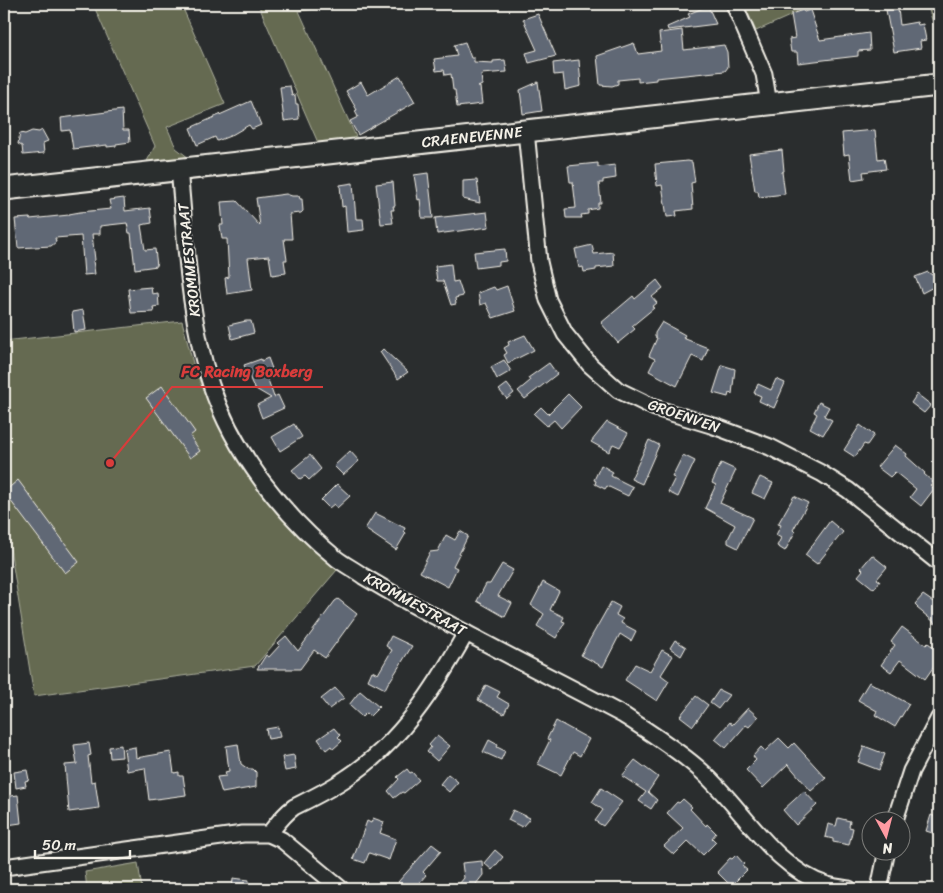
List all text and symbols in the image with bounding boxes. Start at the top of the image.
street label: CRAENEVENNE [420,119,525,155]
street label: KROMMESTRAAT [170,201,208,318]
callout: FC Racing Boxberg [172,356,323,387]
text: FC Racing Boxberg [180,357,314,386]
street label: GROENVEN [644,392,724,441]
street label: KROMMESTRAAT [359,565,472,644]
north arrow [860,810,910,860]
scale bar [35,828,130,860]
text: 50 m [42,832,77,858]
text: N [881,835,895,861]

